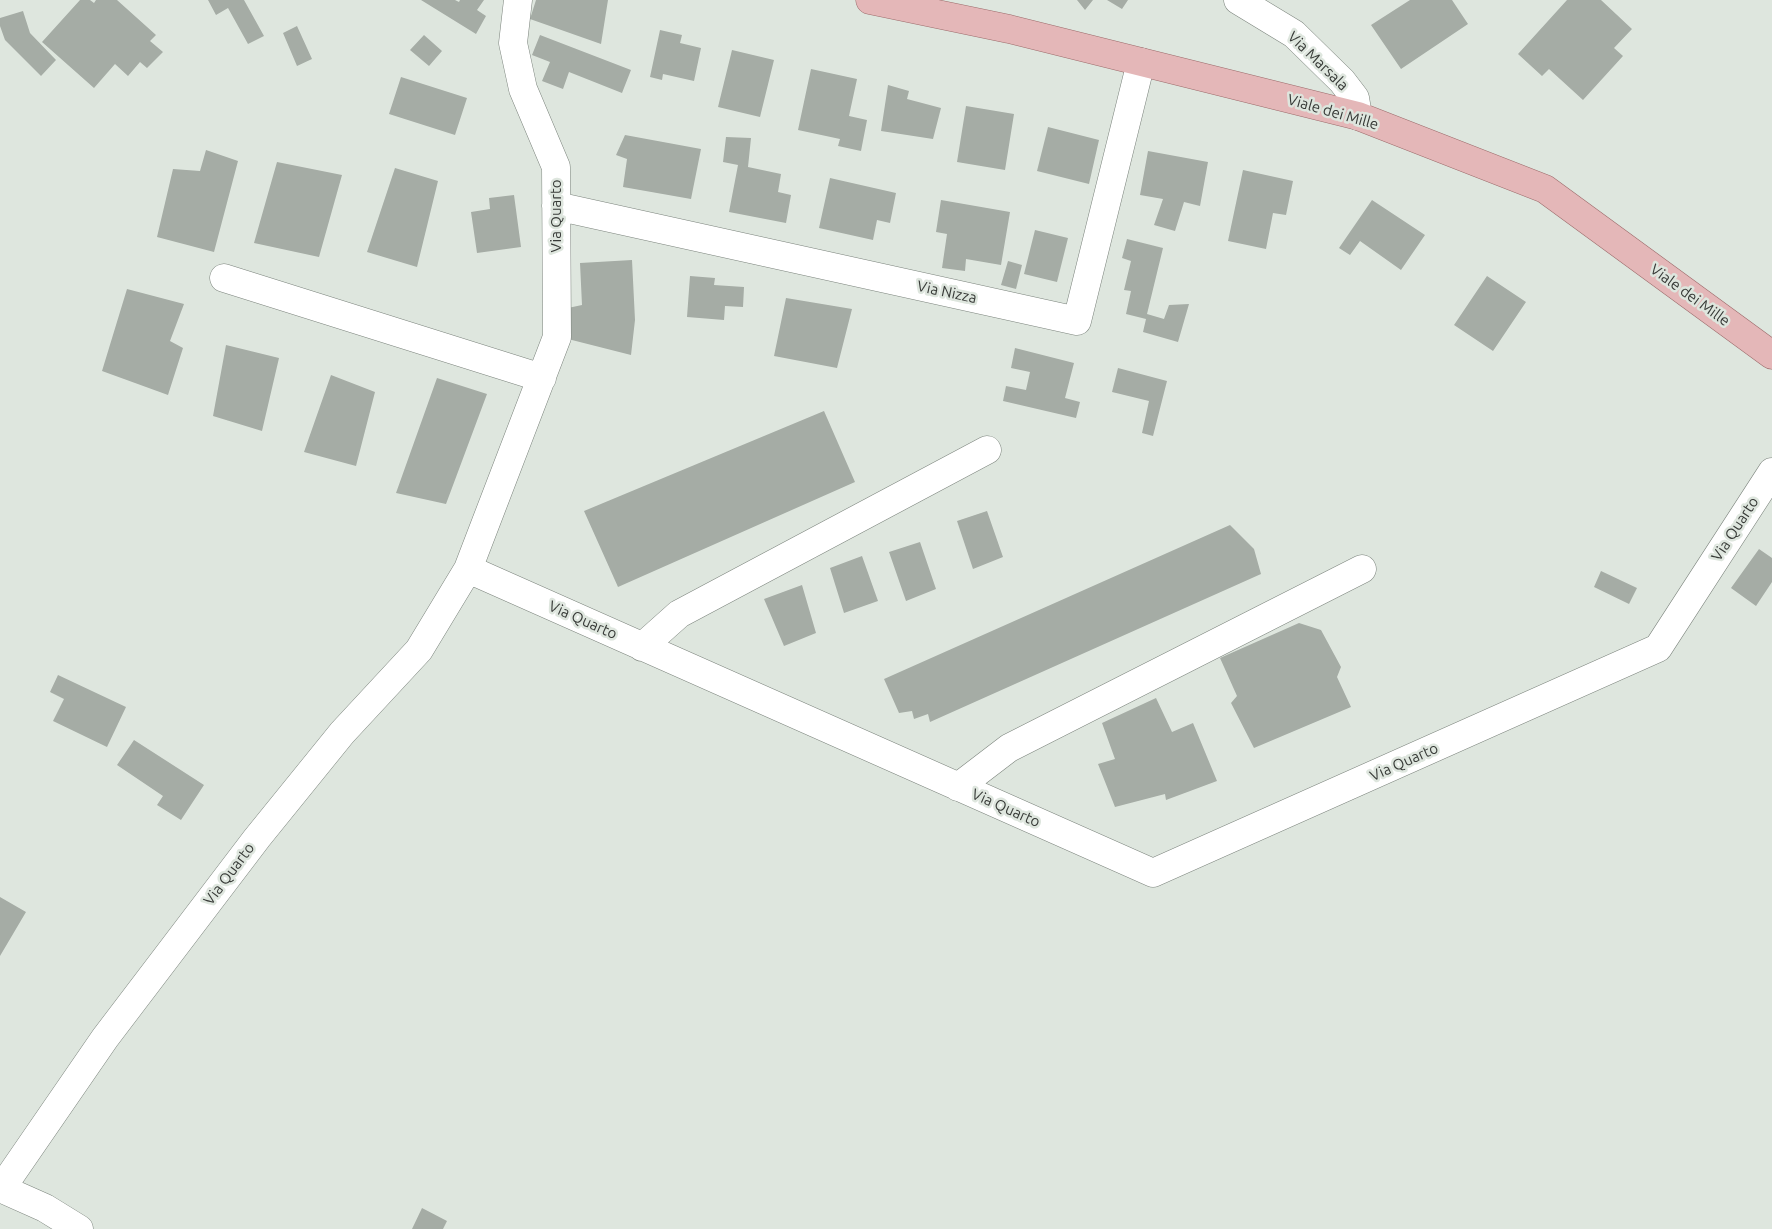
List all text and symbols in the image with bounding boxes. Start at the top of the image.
street label: Via Marsala [1284,28,1352,94]
street label: Viale dei Mille [1285,90,1381,134]
street label: Via Quarto [547,179,565,253]
street label: Viale dei Mille [1647,260,1733,330]
street label: Via Nizza [915,277,979,307]
street label: Via Quarto [1708,493,1762,565]
street label: Via Quarto [546,597,620,643]
street label: Via Quarto [1367,739,1441,785]
street label: Via Quarto [969,785,1043,831]
street label: Via Quarto [200,839,258,909]

